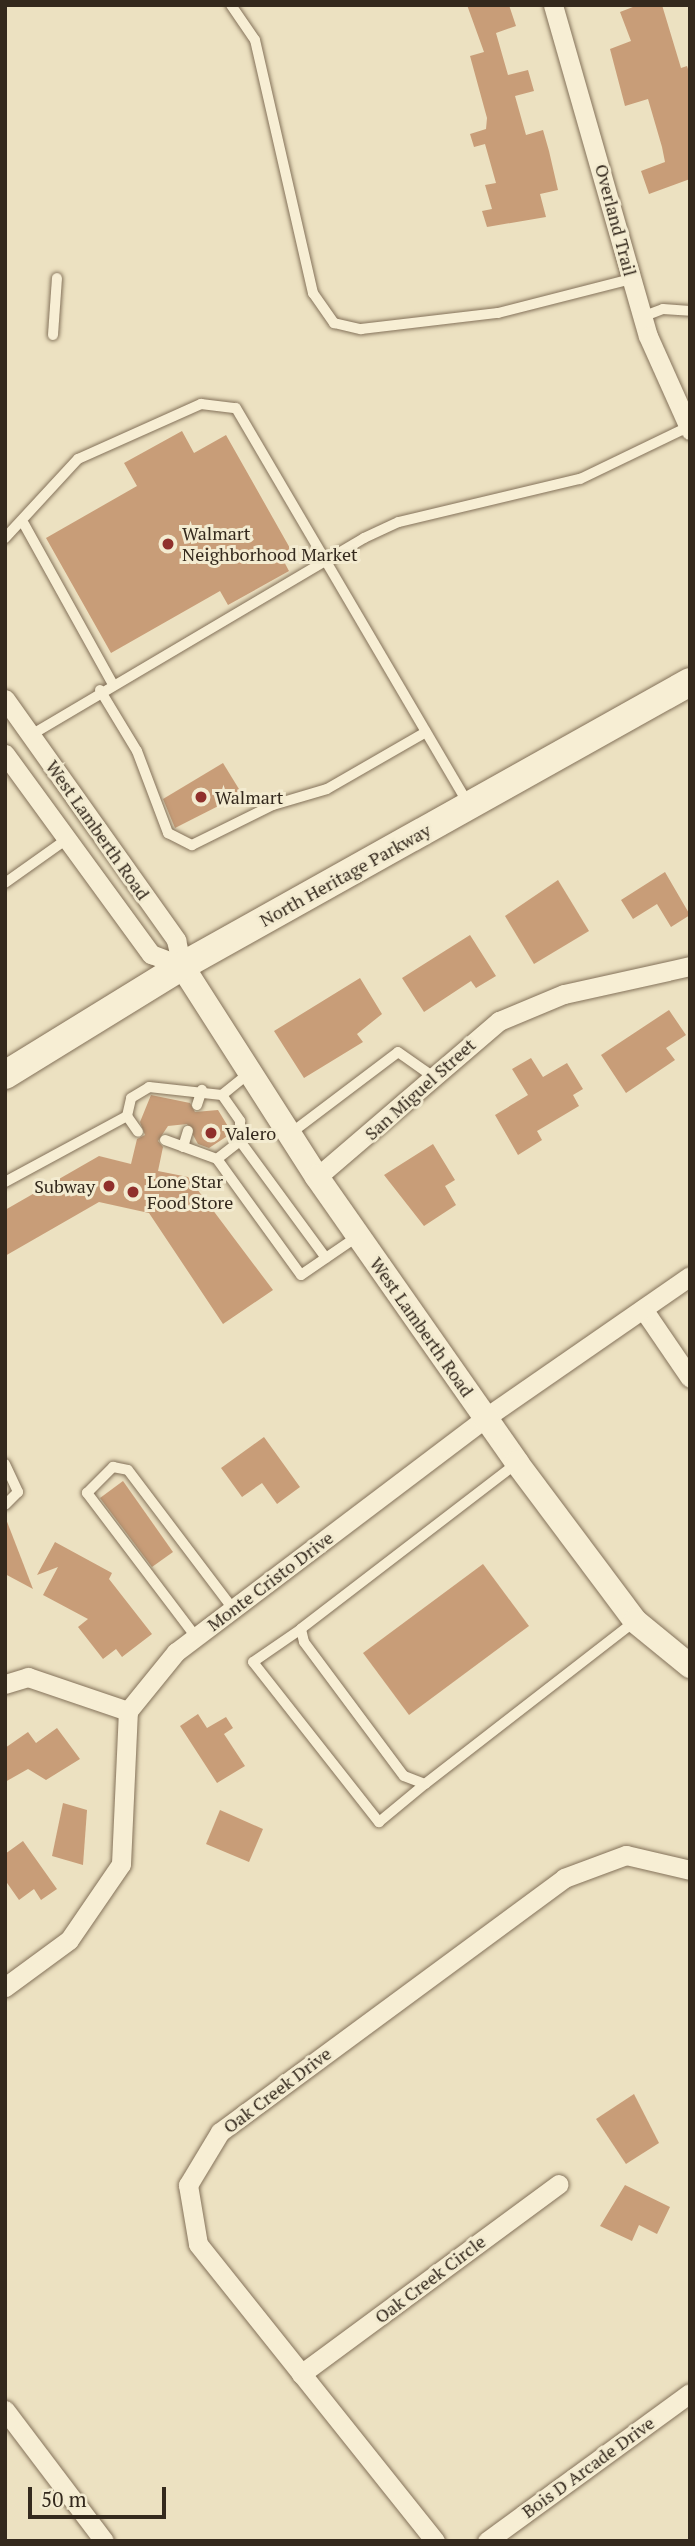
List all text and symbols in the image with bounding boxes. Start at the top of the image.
street label: Overland Trail [591,162,641,278]
place label: Walmart Neighborhood Market [182,523,358,566]
marker: Walmart Neighborhood Market [160,536,176,552]
street label: West Lamberth Road [42,756,154,904]
place label: Walmart [215,786,283,808]
marker: Walmart [193,789,209,805]
street label: North Heritage Parkway [256,819,434,931]
street label: San Miguel Street [360,1034,480,1144]
place label: Valero [225,1122,276,1144]
marker: Valero [203,1125,219,1141]
place label: Lone Star Food Store [147,1171,233,1214]
place label: Subway [34,1175,95,1197]
marker: Subway [101,1178,117,1194]
marker: Lone Star Food Store [125,1184,141,1200]
street label: West Lamberth Road [366,1253,478,1401]
street label: Monte Cristo Drive [203,1527,337,1635]
street label: Oak Creek Drive [219,2042,335,2138]
street label: Oak Creek Circle [370,2230,490,2328]
street label: Bois D Arcade Drive [517,2412,659,2522]
scale bar [32,2472,170,2516]
text: 50 m [41,2485,87,2513]

